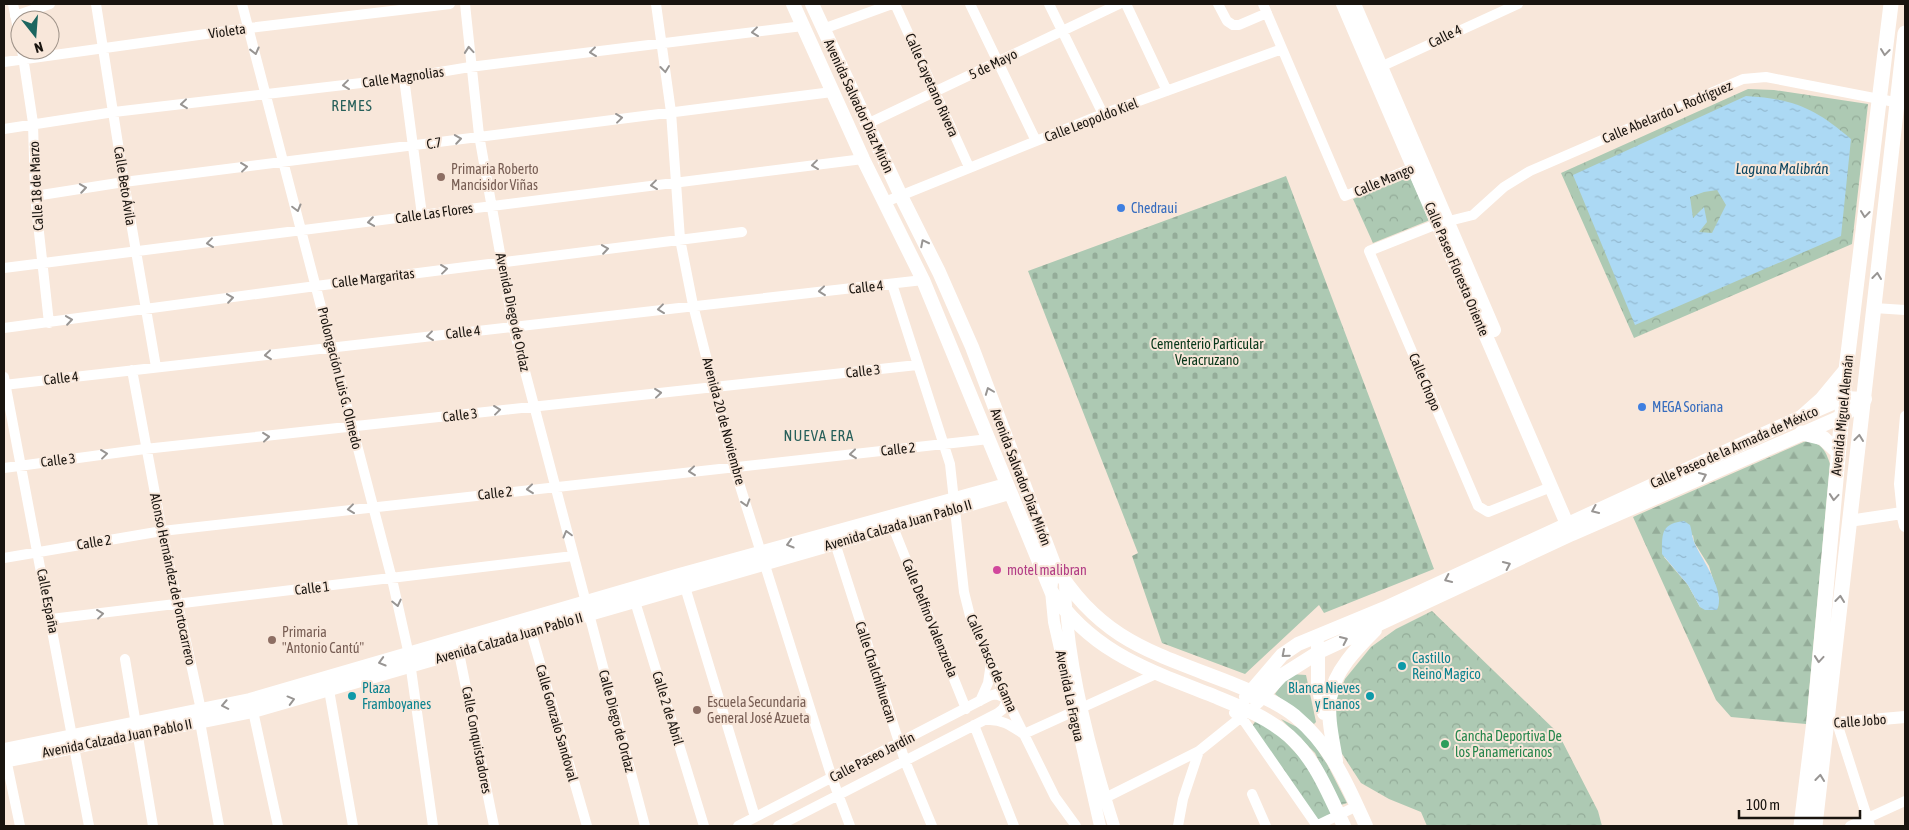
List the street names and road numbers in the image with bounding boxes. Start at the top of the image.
street label: Violeta [207,20,247,42]
street label: Calle 4 [1426,21,1465,51]
street label: Calle Cayetano Rivera [902,31,962,139]
street label: Avenida Salvador Díaz Mirón [821,36,897,176]
street label: 5 de Mayo [966,46,1020,82]
street label: Calle Magnolias [361,63,445,91]
street label: Calle Abelardo L. Rodríguez [1600,77,1734,147]
street label: Calle Leopoldo Kiel [1042,95,1140,145]
street label: C.7 [425,134,443,152]
street label: Calle 18 de Marzo [26,141,46,231]
street label: Calle Beto Ávila [111,145,139,227]
street label: Calle Mango [1352,160,1416,200]
street label: Calle Las Flores [394,200,474,226]
street label: Calle Paseo Floresta Oriente [1422,200,1492,338]
street label: Avenida Diego de Ordaz [493,251,533,373]
street label: Calle Margaritas [331,265,415,291]
street label: Calle 4 [848,277,885,297]
street label: Prolongación Luis G. Olmedo [315,305,365,451]
street label: Calle 4 [445,322,482,342]
street label: Calle Chopo [1406,351,1444,413]
street label: Avenida Miguel Alemán [1828,354,1856,476]
street label: Avenida 20 de Noviembre [699,356,749,486]
street label: Calle 3 [845,361,881,381]
street label: Calle 4 [43,368,80,388]
street label: Calle Paseo de la Armada de México [1648,403,1820,491]
street label: Calle 3 [442,405,478,425]
street label: Avenida Salvador Díaz Mirón [987,406,1055,548]
street label: Calle 2 [880,439,916,459]
street label: Calle 3 [40,450,76,470]
street label: Calle 2 [477,483,513,503]
street label: Alonso Hernández de Portocarrero [147,491,199,667]
street label: Avenida Calzada Juan Pablo II [823,496,973,554]
street label: Calle 2 [75,531,113,553]
street label: Calle Delfino Valenzuela [899,556,961,680]
street label: Calle España [34,567,62,635]
street label: Calle 1 [294,578,330,598]
street label: Avenida Calzada Juan Pablo II [434,609,584,667]
street label: Calle Vasco de Gama [963,612,1021,714]
street label: Calle Chalchihuecan [852,620,900,724]
street label: Avenida La Fragua [1053,649,1087,743]
street label: Calle Gonzalo Sandoval [533,663,581,784]
street label: Calle Diego de Ordaz [596,668,638,774]
street label: Calle 2 de Abril [649,669,687,747]
street label: Calle Conquistadores [459,685,495,795]
street label: Calle Jobo [1833,711,1887,731]
street label: Avenida Calzada Juan Pablo II [41,716,193,760]
street label: Calle Paseo Jardín [827,729,917,785]

